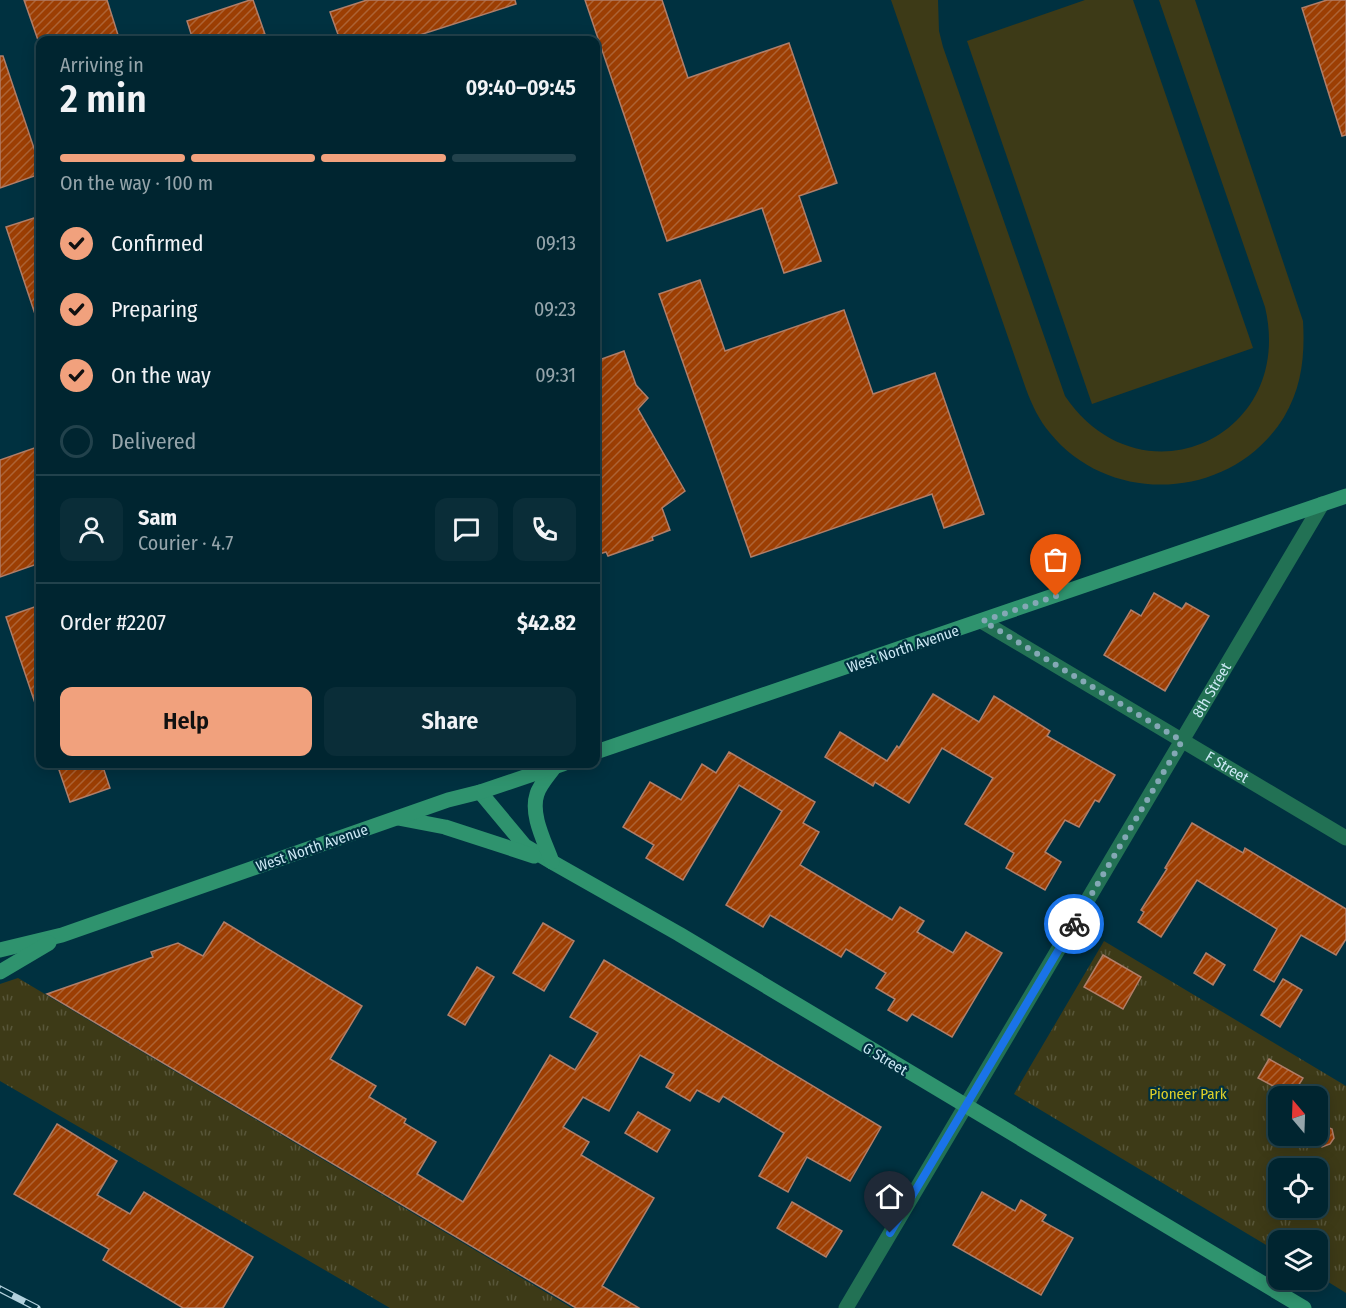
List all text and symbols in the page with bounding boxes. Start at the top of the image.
text: Arriving in [60,53,144,77]
text: 09:40–09:45 [465,74,576,101]
text: 2 min [60,76,147,122]
text: On the way · 100 m [60,171,213,195]
icon: check [60,227,93,260]
text: Confirmed [111,230,204,257]
text: 09:13 [536,231,576,255]
icon: check [60,293,93,326]
text: Preparing [111,296,197,323]
text: 09:23 [534,297,576,321]
icon: check [60,359,93,392]
text: On the way [111,362,211,389]
text: 09:31 [535,363,576,387]
text: Delivered [111,428,196,455]
button: person [60,498,123,561]
button: chat [435,498,498,561]
button: phone [513,498,576,561]
text: Sam [138,504,177,531]
text: Courier · 4.7 [138,531,233,555]
pin [1030,534,1081,596]
icon: bag [1039,543,1072,576]
text: Order #2207 [60,609,166,636]
text: $42.82 [517,609,576,636]
street label: West North Avenue [845,621,961,677]
street label: 8th Street [1189,659,1235,721]
button: Help [60,687,312,756]
button: Share [324,687,576,756]
street label: F Street [1202,747,1252,787]
street label: West North Avenue [254,820,370,876]
courier [1044,894,1104,954]
icon: bike [1058,908,1091,941]
street label: G Street [859,1039,911,1079]
park label: Pioneer Park [1149,1085,1227,1103]
north arrow [1268,1086,1328,1146]
map controls [1268,1086,1328,1290]
button: locate [1268,1158,1328,1218]
pin [864,1171,915,1233]
icon: home [873,1180,906,1213]
button: layers [1268,1230,1328,1290]

